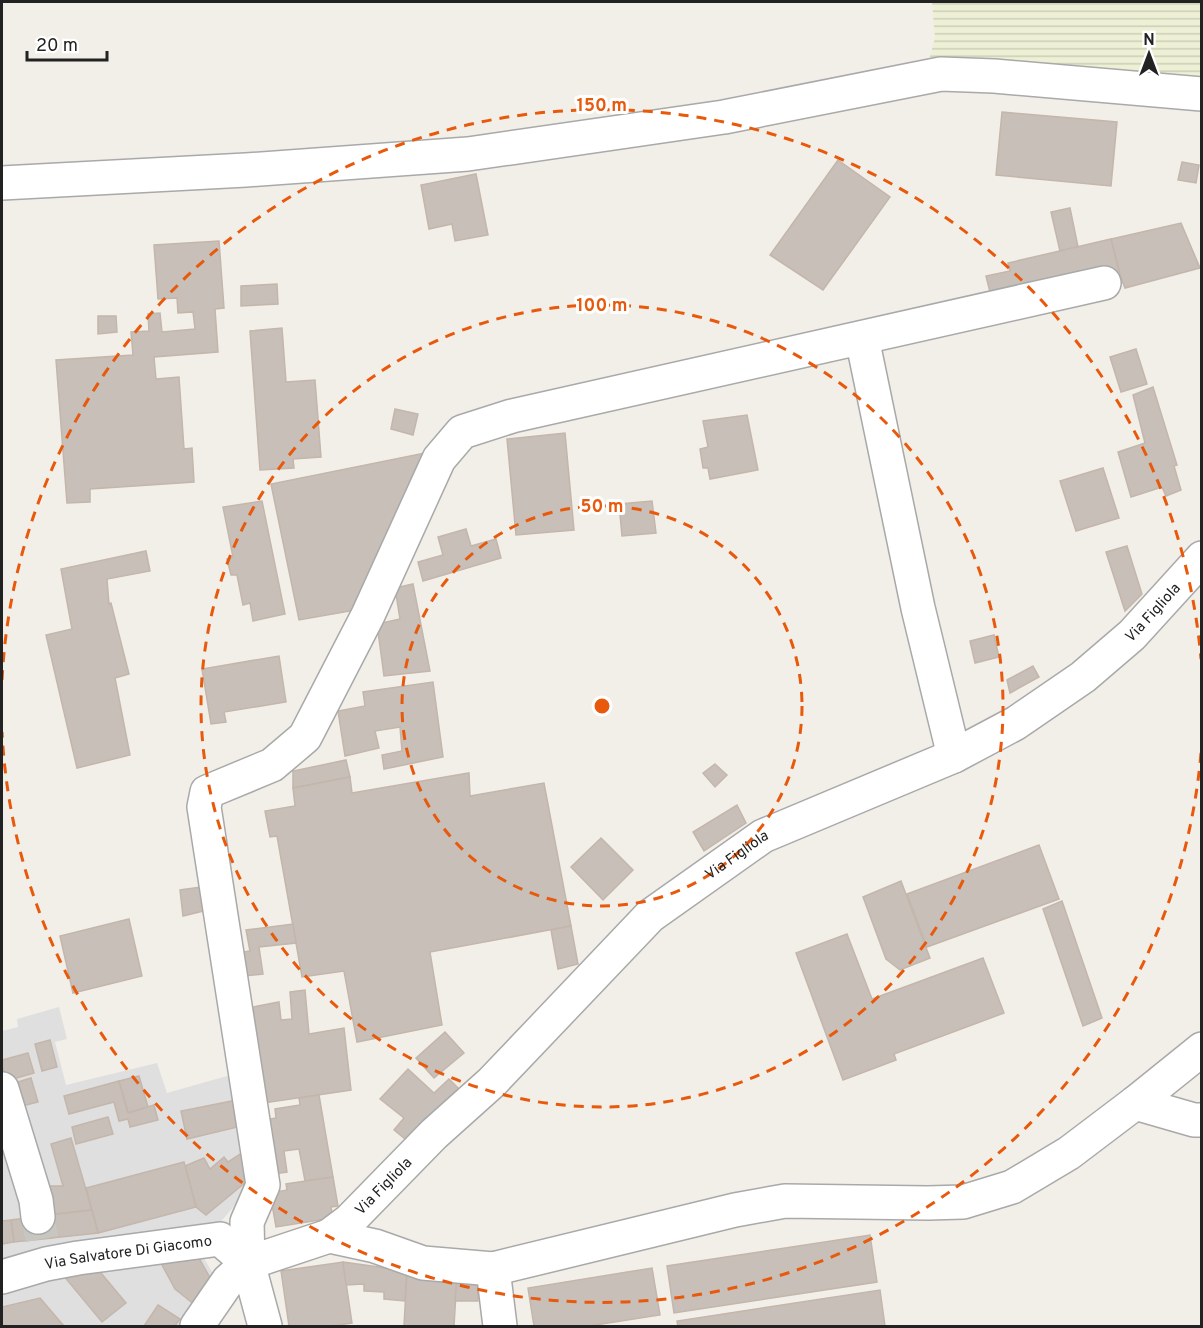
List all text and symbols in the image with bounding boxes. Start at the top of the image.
scale bar [27,24,106,62]
north arrow [1119,24,1179,84]
text: N [1143,31,1155,51]
text: 20 m [36,35,78,58]
text: 150 m [577,95,627,118]
text: 100 m [576,295,628,318]
text: 50 m [580,496,624,519]
street label: Via Figliola [1122,580,1186,647]
centre of rings [592,696,612,716]
street label: Via Figliola [702,827,772,885]
street label: Via Figliola [352,1154,417,1220]
street label: Via Salvatore Di Giacomo [43,1232,213,1275]

